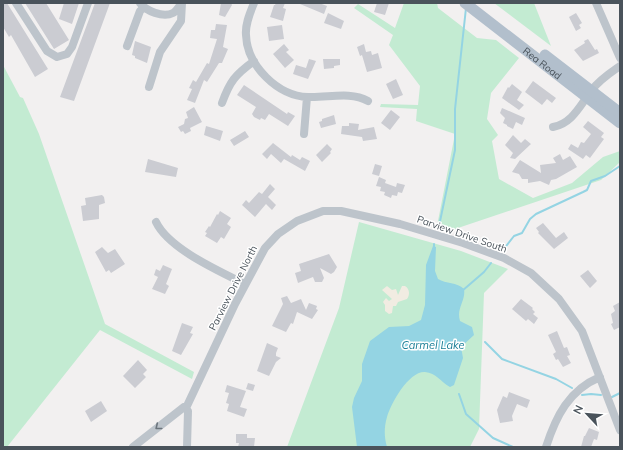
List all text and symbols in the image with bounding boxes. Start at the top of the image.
street label: Rea Road [521,44,564,82]
street label: Parview Drive South [415,212,509,256]
street label: Parview Drive North [206,243,260,333]
water label: Carmel Lake [401,338,465,352]
north arrow [567,394,607,434]
text: N [570,403,586,416]
one-way arrow [156,422,163,429]

